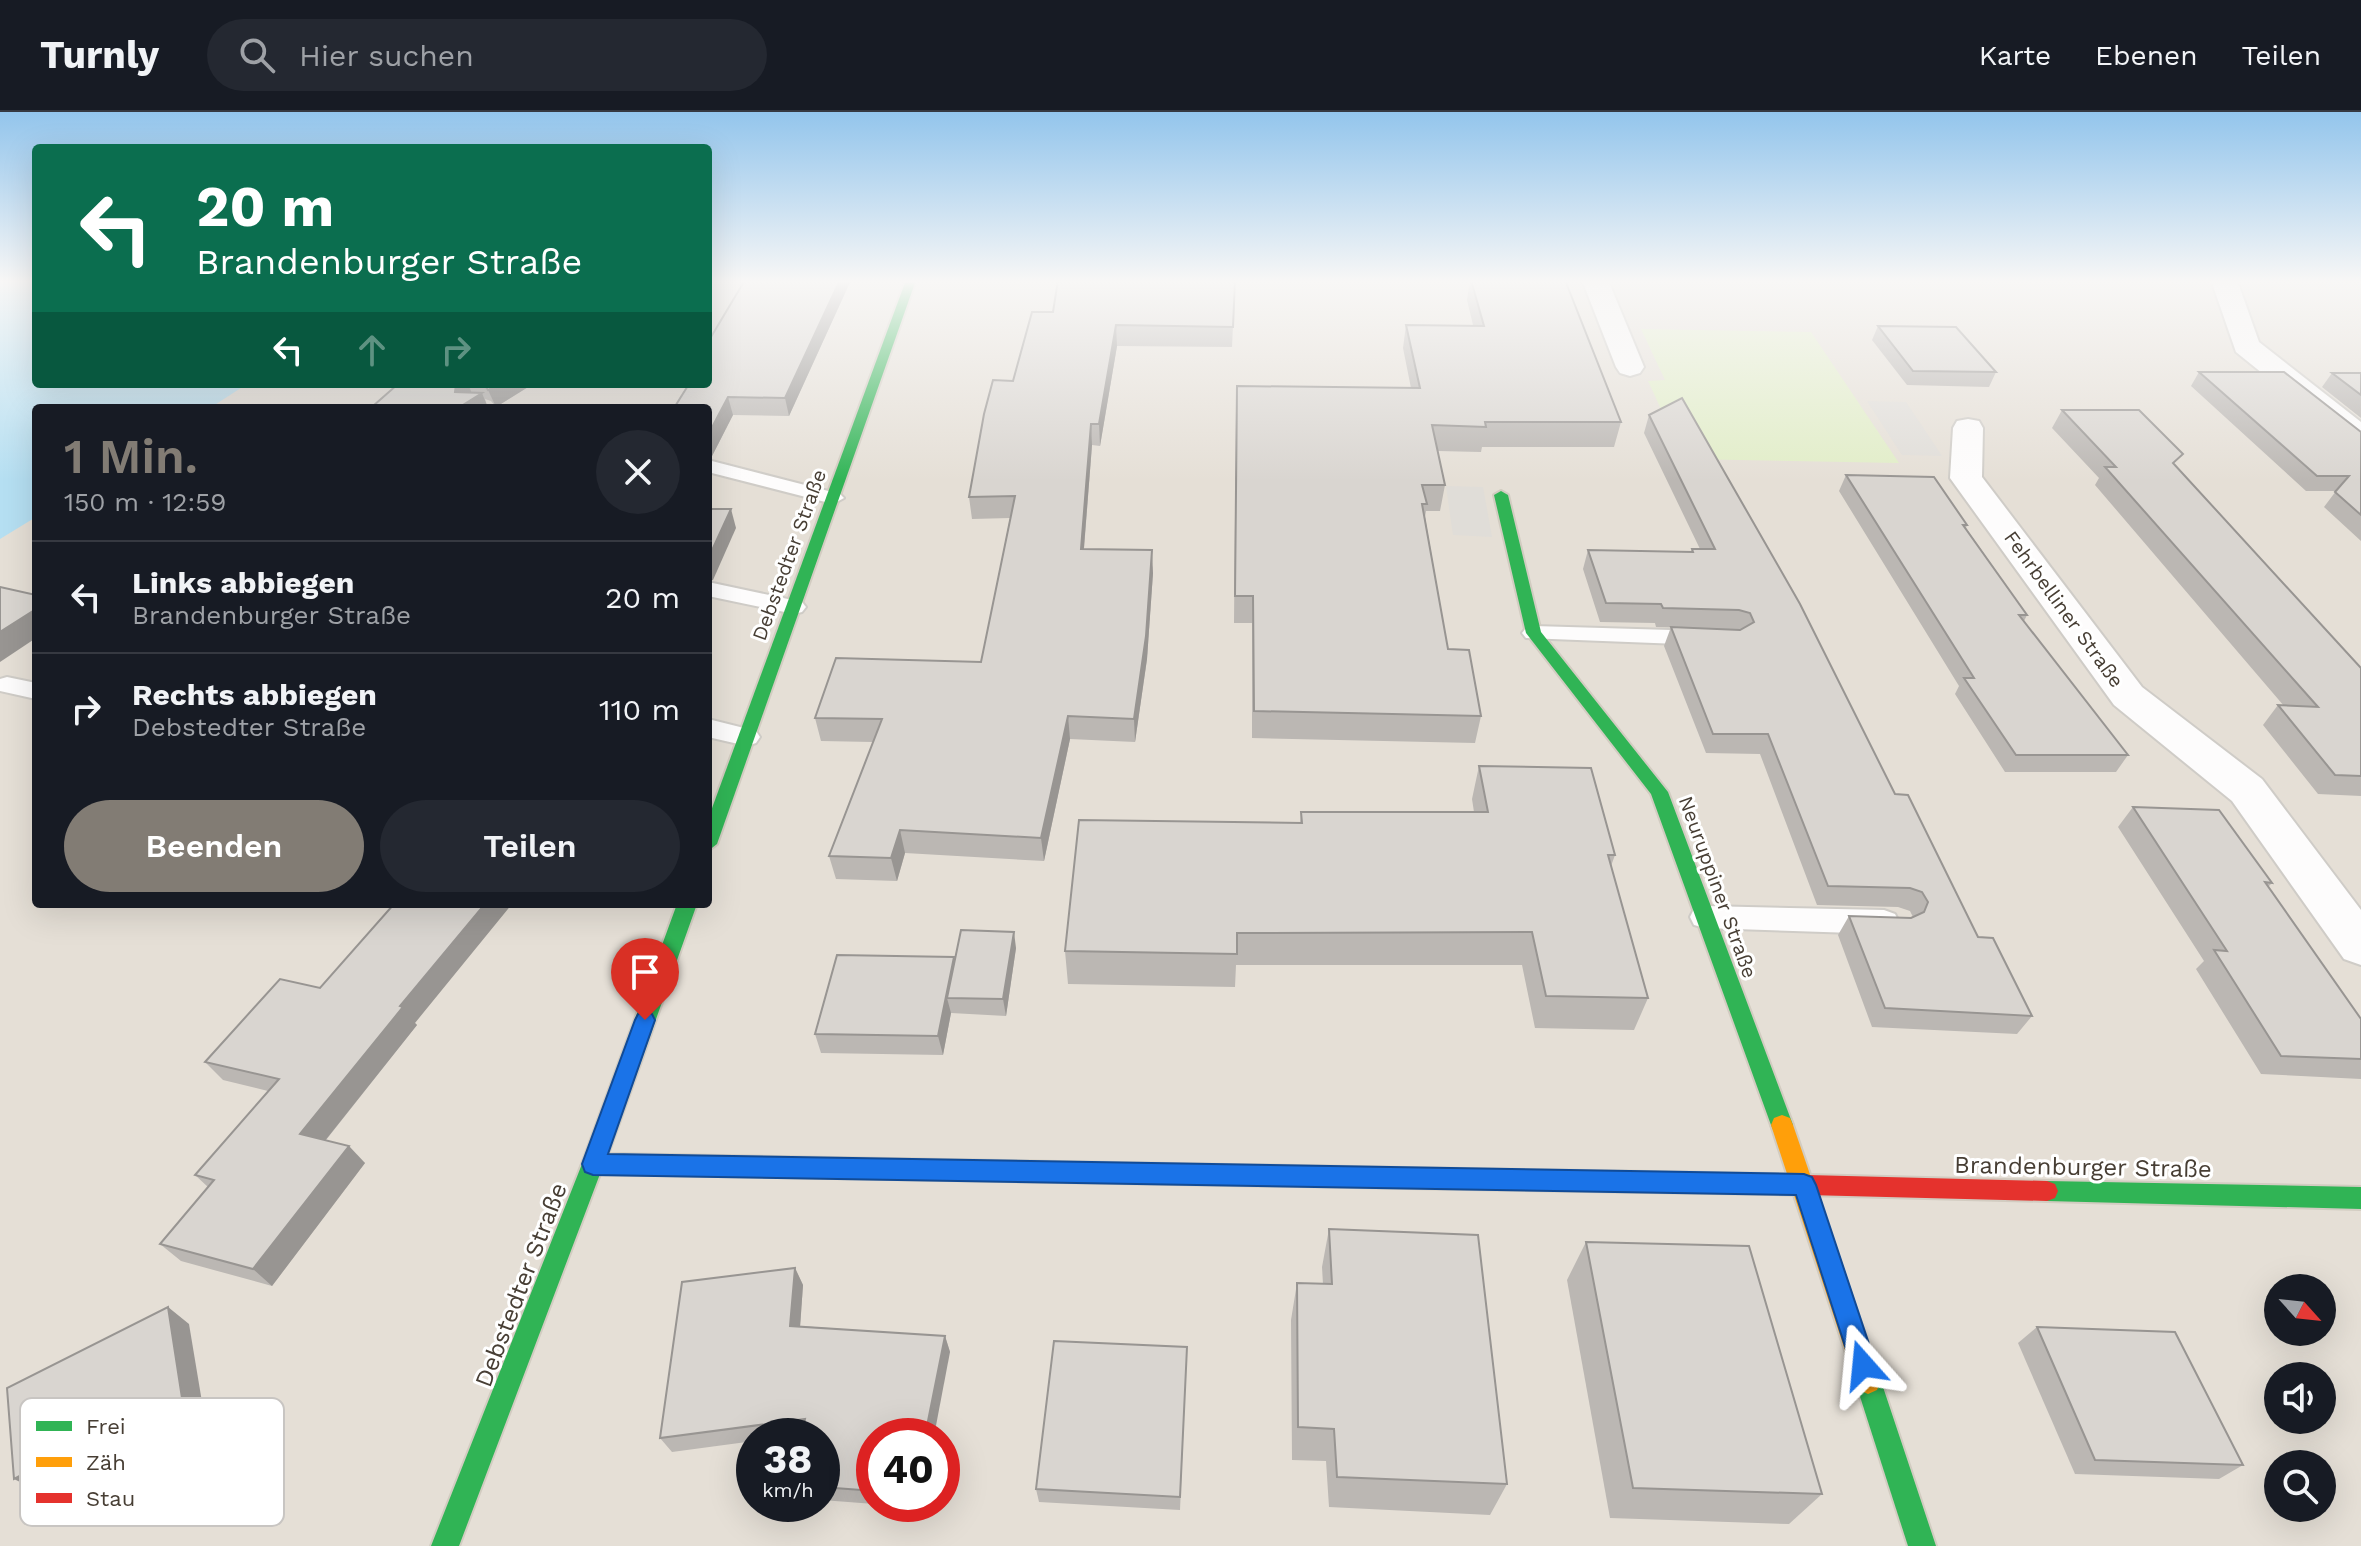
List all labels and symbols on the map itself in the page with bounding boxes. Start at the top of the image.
street label: Debstedter Straße [747,466,831,644]
street label: Fehrbelliner Straße [1999,526,2129,692]
street label: Neuruppiner Straße [1674,793,1762,981]
pin [611,938,679,1020]
street label: Brandenburger Straße [1954,1151,2212,1183]
street label: Debstedter Straße [469,1179,573,1391]
north arrow [2264,1274,2336,1346]
position arrow [1821,1323,1905,1407]
legend [20,1398,284,1526]
text: Frei [86,1414,126,1439]
speed limit sign: 40 [856,1418,960,1522]
text: Zäh [86,1450,126,1475]
text: Stau [86,1486,135,1511]

